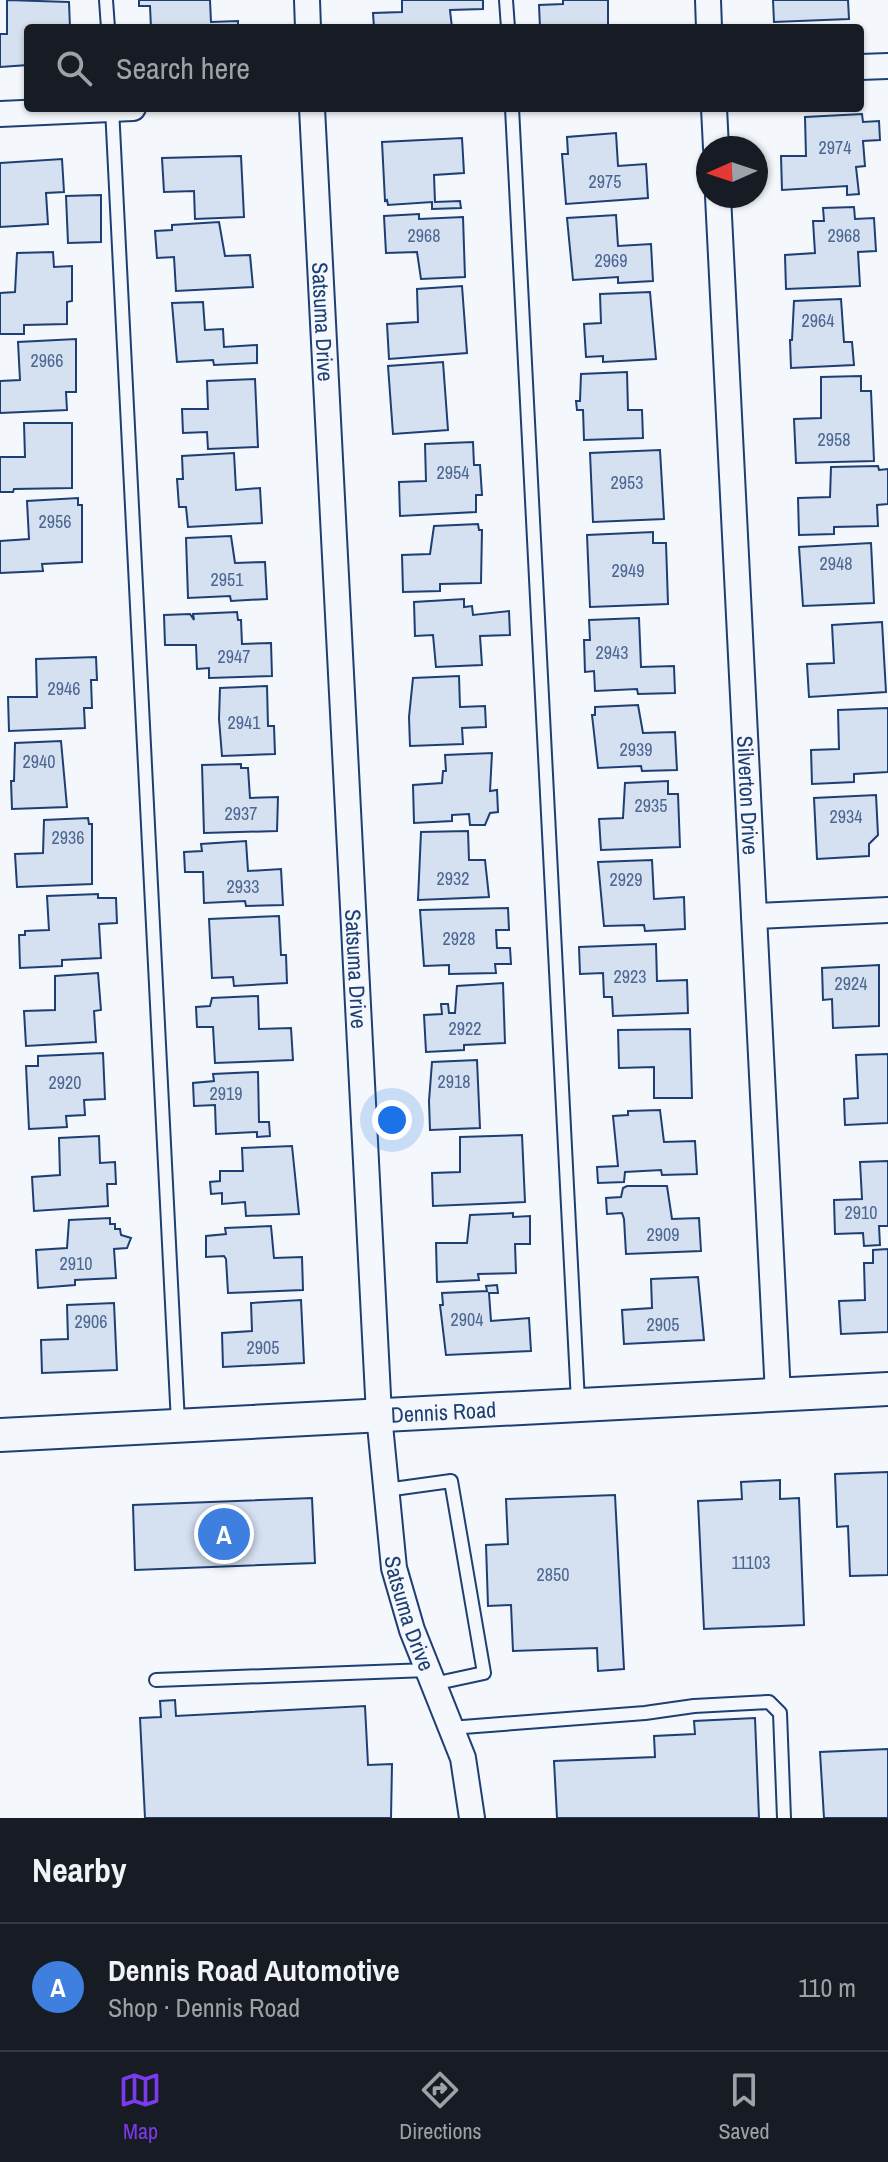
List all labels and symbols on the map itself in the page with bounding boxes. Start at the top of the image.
house number: 2974 [819,135,851,160]
north arrow [696,136,768,208]
house number: 2975 [589,169,621,194]
house number: 2968 [408,223,440,248]
house number: 2968 [828,223,860,248]
house number: 2969 [595,248,627,273]
street label: Satsuma Drive [305,261,341,382]
house number: 2964 [802,308,834,333]
house number: 2966 [31,348,63,373]
house number: 2958 [818,427,850,452]
house number: 2954 [437,460,469,485]
house number: 2953 [611,470,643,495]
house number: 2956 [39,509,71,534]
house number: 2948 [820,551,852,576]
house number: 2949 [612,558,644,583]
house number: 2951 [211,567,244,592]
house number: 2943 [596,640,628,665]
house number: 2947 [218,644,250,669]
house number: 2946 [48,676,80,701]
house number: 2941 [228,710,261,735]
street label: Silverton Drive [730,735,766,856]
house number: 2939 [620,737,652,762]
house number: 2940 [23,749,55,774]
house number: 2935 [635,793,667,818]
house number: 2937 [225,801,257,826]
house number: 2934 [830,804,862,829]
house number: 2936 [52,825,84,850]
house number: 2932 [437,866,469,891]
house number: 2929 [610,867,642,892]
house number: 2933 [227,874,259,899]
street label: Satsuma Drive [338,908,374,1029]
house number: 2928 [443,926,475,951]
house number: 2923 [614,964,646,989]
house number: 2924 [835,971,867,996]
house number: 2922 [449,1016,481,1041]
house number: 2918 [438,1069,470,1094]
house number: 2920 [49,1070,81,1095]
house number: 2919 [210,1081,242,1106]
your location [372,1100,412,1140]
house number: 2910 [845,1200,877,1225]
house number: 2909 [647,1222,679,1247]
house number: 2910 [60,1251,92,1276]
house number: 2904 [451,1307,483,1332]
house number: 2906 [75,1309,107,1334]
house number: 2905 [647,1312,679,1337]
house number: 2905 [247,1335,279,1360]
street label: Dennis Road [390,1394,497,1430]
pin: A [198,1504,250,1564]
house number: 11103 [732,1550,770,1575]
street label: Satsuma Drive [378,1554,442,1675]
house number: 2850 [537,1562,569,1587]

